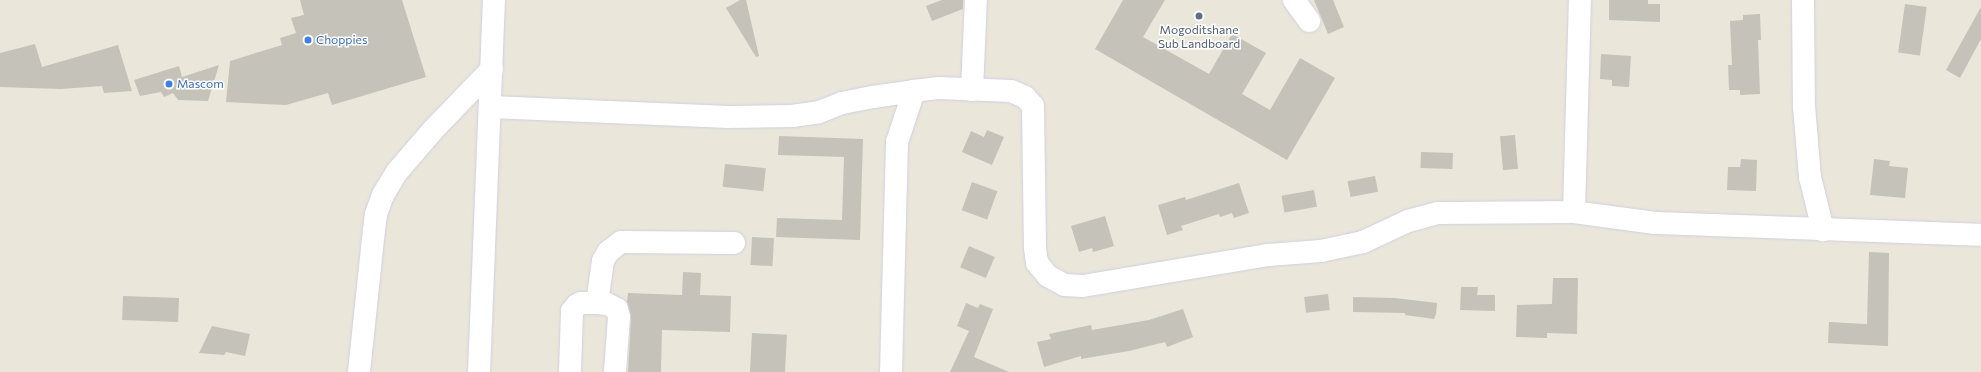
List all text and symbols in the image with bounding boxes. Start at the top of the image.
marker: Mogoditshane Sub Landboard [1194,11,1204,21]
place label: Mogoditshane Sub Landboard [1158,23,1240,51]
place label: Choppies [316,33,367,47]
marker: Choppies [303,35,313,45]
place label: Mascom [177,77,224,91]
marker: Mascom [164,79,174,89]

